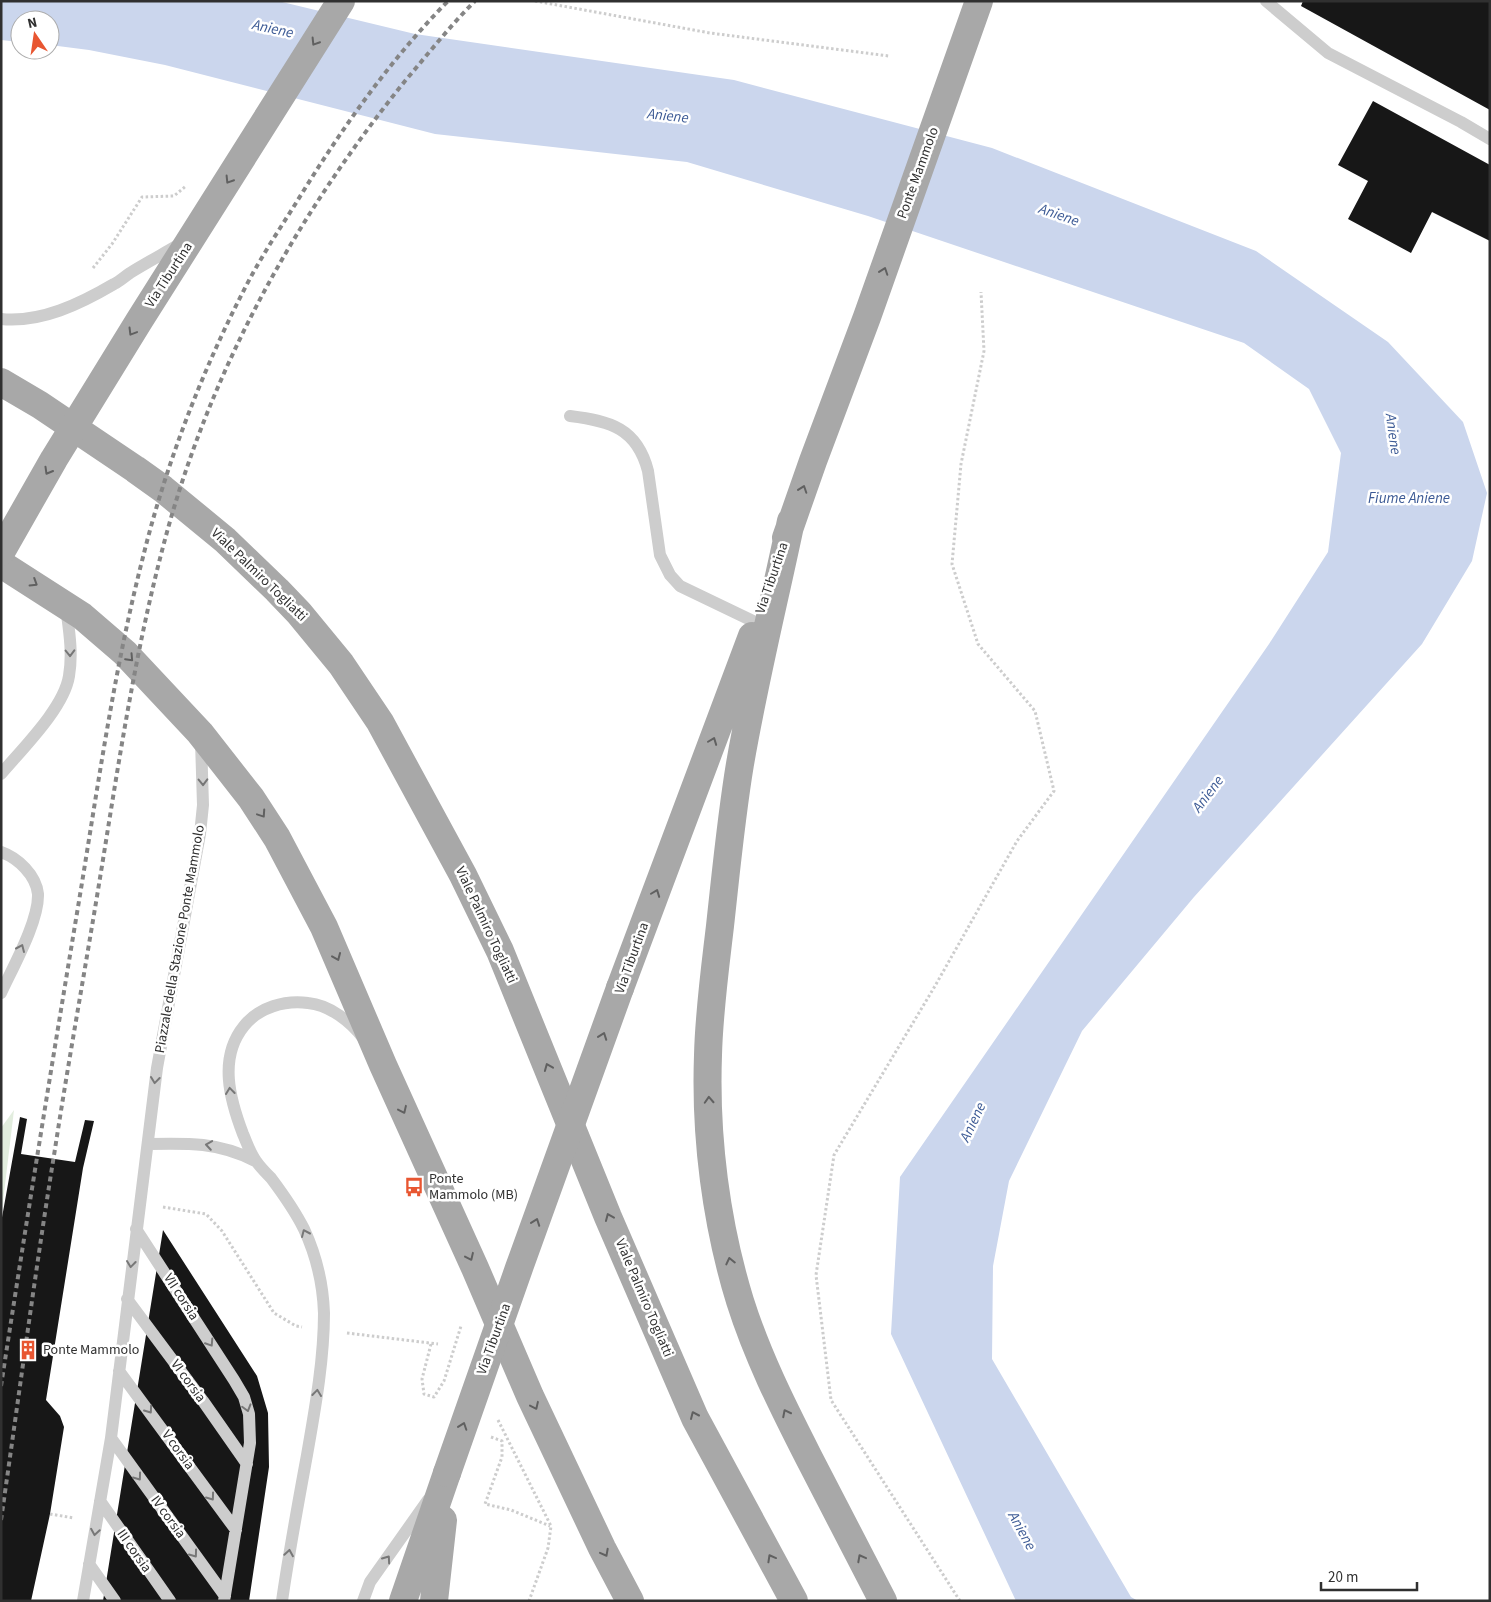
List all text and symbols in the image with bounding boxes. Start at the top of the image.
north arrow [10,10,60,60]
text: N [26,13,39,34]
water label: Aniene [250,14,295,44]
one-way arrow [312,37,321,46]
water label: Aniene [645,103,690,129]
street label: Ponte Mammolo [892,124,944,222]
one-way arrow [225,175,235,184]
water label: Aniene [1035,198,1082,232]
street label: Via Tiburtina [140,238,198,312]
one-way arrow [878,268,888,276]
one-way arrow [129,327,139,336]
water label: Aniene [1380,411,1406,456]
one-way arrow [44,465,54,474]
one-way arrow [797,485,807,494]
water label: Fiume Aniene [1368,488,1450,509]
street label: Viale Palmiro Togliatti [206,524,312,626]
street label: Via Tiburtina [750,539,794,617]
one-way arrow [28,577,37,587]
one-way arrow [65,649,76,657]
one-way arrow [124,652,133,661]
one-way arrow [707,737,717,746]
water label: Aniene [1187,771,1229,818]
one-way arrow [198,778,208,786]
one-way arrow [255,809,265,818]
street label: Piazzale della Stazione Ponte Mammolo [150,823,210,1055]
street label: Viale Palmiro Togliatti [450,863,522,987]
one-way arrow [650,889,660,898]
street label: Via Tiburtina [610,920,654,996]
one-way arrow [15,944,26,953]
one-way arrow [331,952,341,961]
one-way arrow [597,1032,607,1041]
one-way arrow [544,1063,554,1072]
one-way arrow [150,1077,161,1085]
one-way arrow [225,1087,236,1095]
one-way arrow [703,1096,714,1104]
water label: Aniene [954,1099,991,1146]
one-way arrow [396,1104,406,1113]
one-way arrow [205,1141,214,1151]
place label: Ponte Mammolo (MB) [429,1169,518,1205]
bus stop icon: Ponte Mammolo (MB) [403,1176,425,1198]
one-way arrow [604,1213,615,1222]
one-way arrow [530,1218,540,1227]
one-way arrow [301,1229,312,1238]
street label: Viale Palmiro Togliatti [610,1236,678,1360]
one-way arrow [464,1252,475,1261]
one-way arrow [725,1257,736,1266]
one-way arrow [126,1260,137,1268]
street label: VII corsia [158,1270,204,1324]
street label: Via Tiburtina [472,1301,516,1377]
one-way arrow [204,1338,214,1347]
building icon: Ponte Mammolo [17,1339,39,1361]
place label: Ponte Mammolo [43,1340,139,1360]
street label: VI corsia [166,1355,210,1407]
one-way arrow [311,1388,322,1396]
one-way arrow [528,1401,538,1410]
one-way arrow [143,1404,152,1414]
one-way arrow [241,1404,252,1413]
one-way arrow [782,1409,792,1418]
one-way arrow [689,1411,700,1420]
one-way arrow [457,1423,467,1431]
street label: V corsia [157,1426,199,1474]
one-way arrow [132,1471,141,1481]
street label: IV corsia [146,1491,190,1543]
one-way arrow [206,1491,214,1500]
water label: Aniene [1002,1507,1041,1554]
street label: III corsia [112,1525,156,1577]
one-way arrow [90,1528,100,1537]
one-way arrow [189,1548,197,1557]
one-way arrow [284,1548,294,1557]
one-way arrow [598,1548,608,1557]
one-way arrow [767,1554,777,1563]
one-way arrow [857,1554,867,1563]
one-way arrow [381,1555,390,1564]
scale bar [1321,1560,1417,1592]
text: 20 m [1328,1567,1358,1588]

